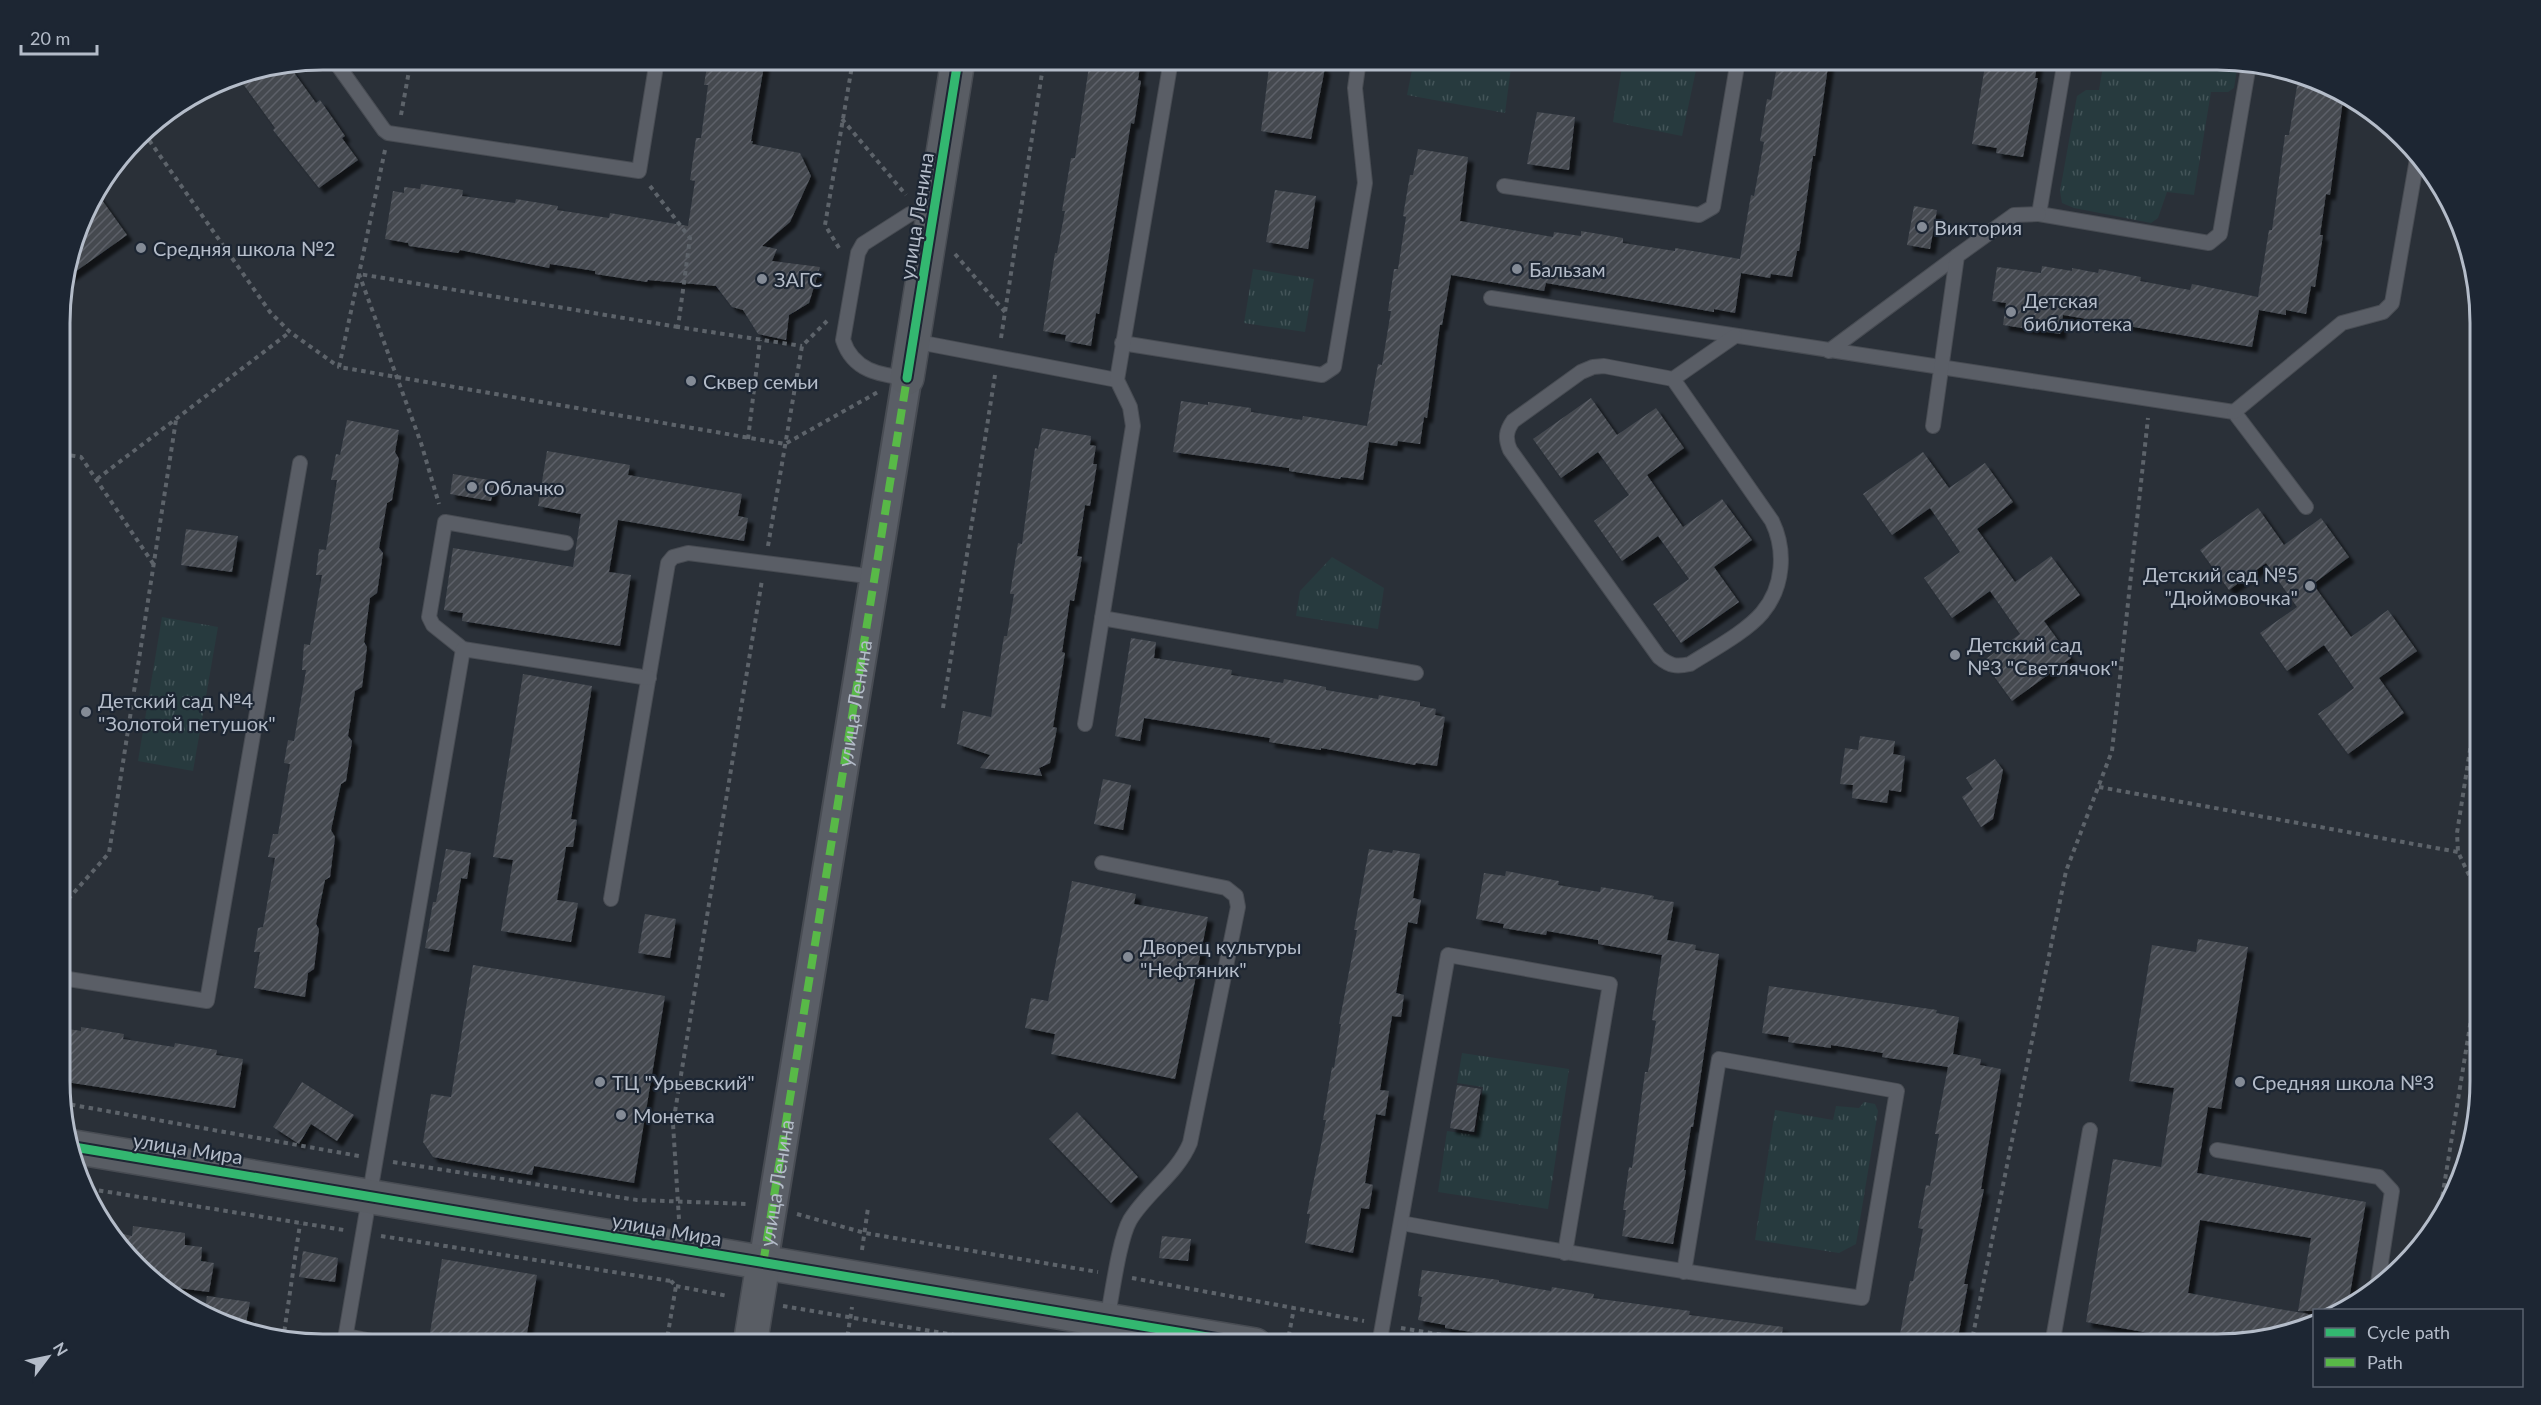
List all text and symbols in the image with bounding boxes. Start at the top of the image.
scale bar [21,18,98,56]
text: 20 m [30,27,70,49]
street label: улица Ленина [894,151,938,281]
place label: Виктория [1934,215,2022,239]
marker: Виктория [1915,220,1929,234]
place label: Средняя школа №2 [153,236,335,260]
marker: Средняя школа №2 [134,241,148,255]
place label: Бальзам [1529,257,1606,281]
marker: Бальзам [1510,262,1524,276]
place label: ЗАГС [774,267,822,291]
marker: ЗАГС [755,272,769,286]
place label: Детская библиотека [2023,288,2132,335]
marker: Детская библиотека [2004,305,2018,319]
place label: Сквер семьи [703,369,819,393]
marker: Сквер семьи [684,374,698,388]
place label: Облачко [484,475,565,499]
marker: Облачко [465,480,479,494]
place label: Детский сад №5 "Дюймовочка" [2143,562,2298,609]
marker: Детский сад №5 "Дюймовочка" [2303,579,2317,593]
place label: Детский сад №3 "Светлячок" [1967,632,2118,679]
street label: улица Ленина [832,638,876,769]
marker: Детский сад №3 "Светлячок" [1948,648,1962,662]
place label: Детский сад №4 "Золотой петушок" [98,688,276,735]
marker: Детский сад №4 "Золотой петушок" [79,705,93,719]
place label: Дворец культуры "Нефтяник" [1140,934,1301,981]
marker: Дворец культуры "Нефтяник" [1121,950,1135,964]
place label: ТЦ "Урьевский" [612,1070,755,1094]
place label: Средняя школа №3 [2252,1070,2434,1094]
marker: ТЦ "Урьевский" [593,1075,607,1089]
marker: Средняя школа №3 [2233,1075,2247,1089]
place label: Монетка [633,1103,715,1127]
marker: Монетка [614,1108,628,1122]
street label: улица Ленина [754,1118,798,1248]
street label: улица Мира [131,1127,245,1169]
street label: улица Мира [610,1208,724,1250]
legend [2313,1309,2523,1387]
text: Cycle path [2367,1321,2450,1343]
north arrow [18,1327,78,1387]
text: N [50,1339,72,1359]
text: Path [2367,1351,2403,1373]

